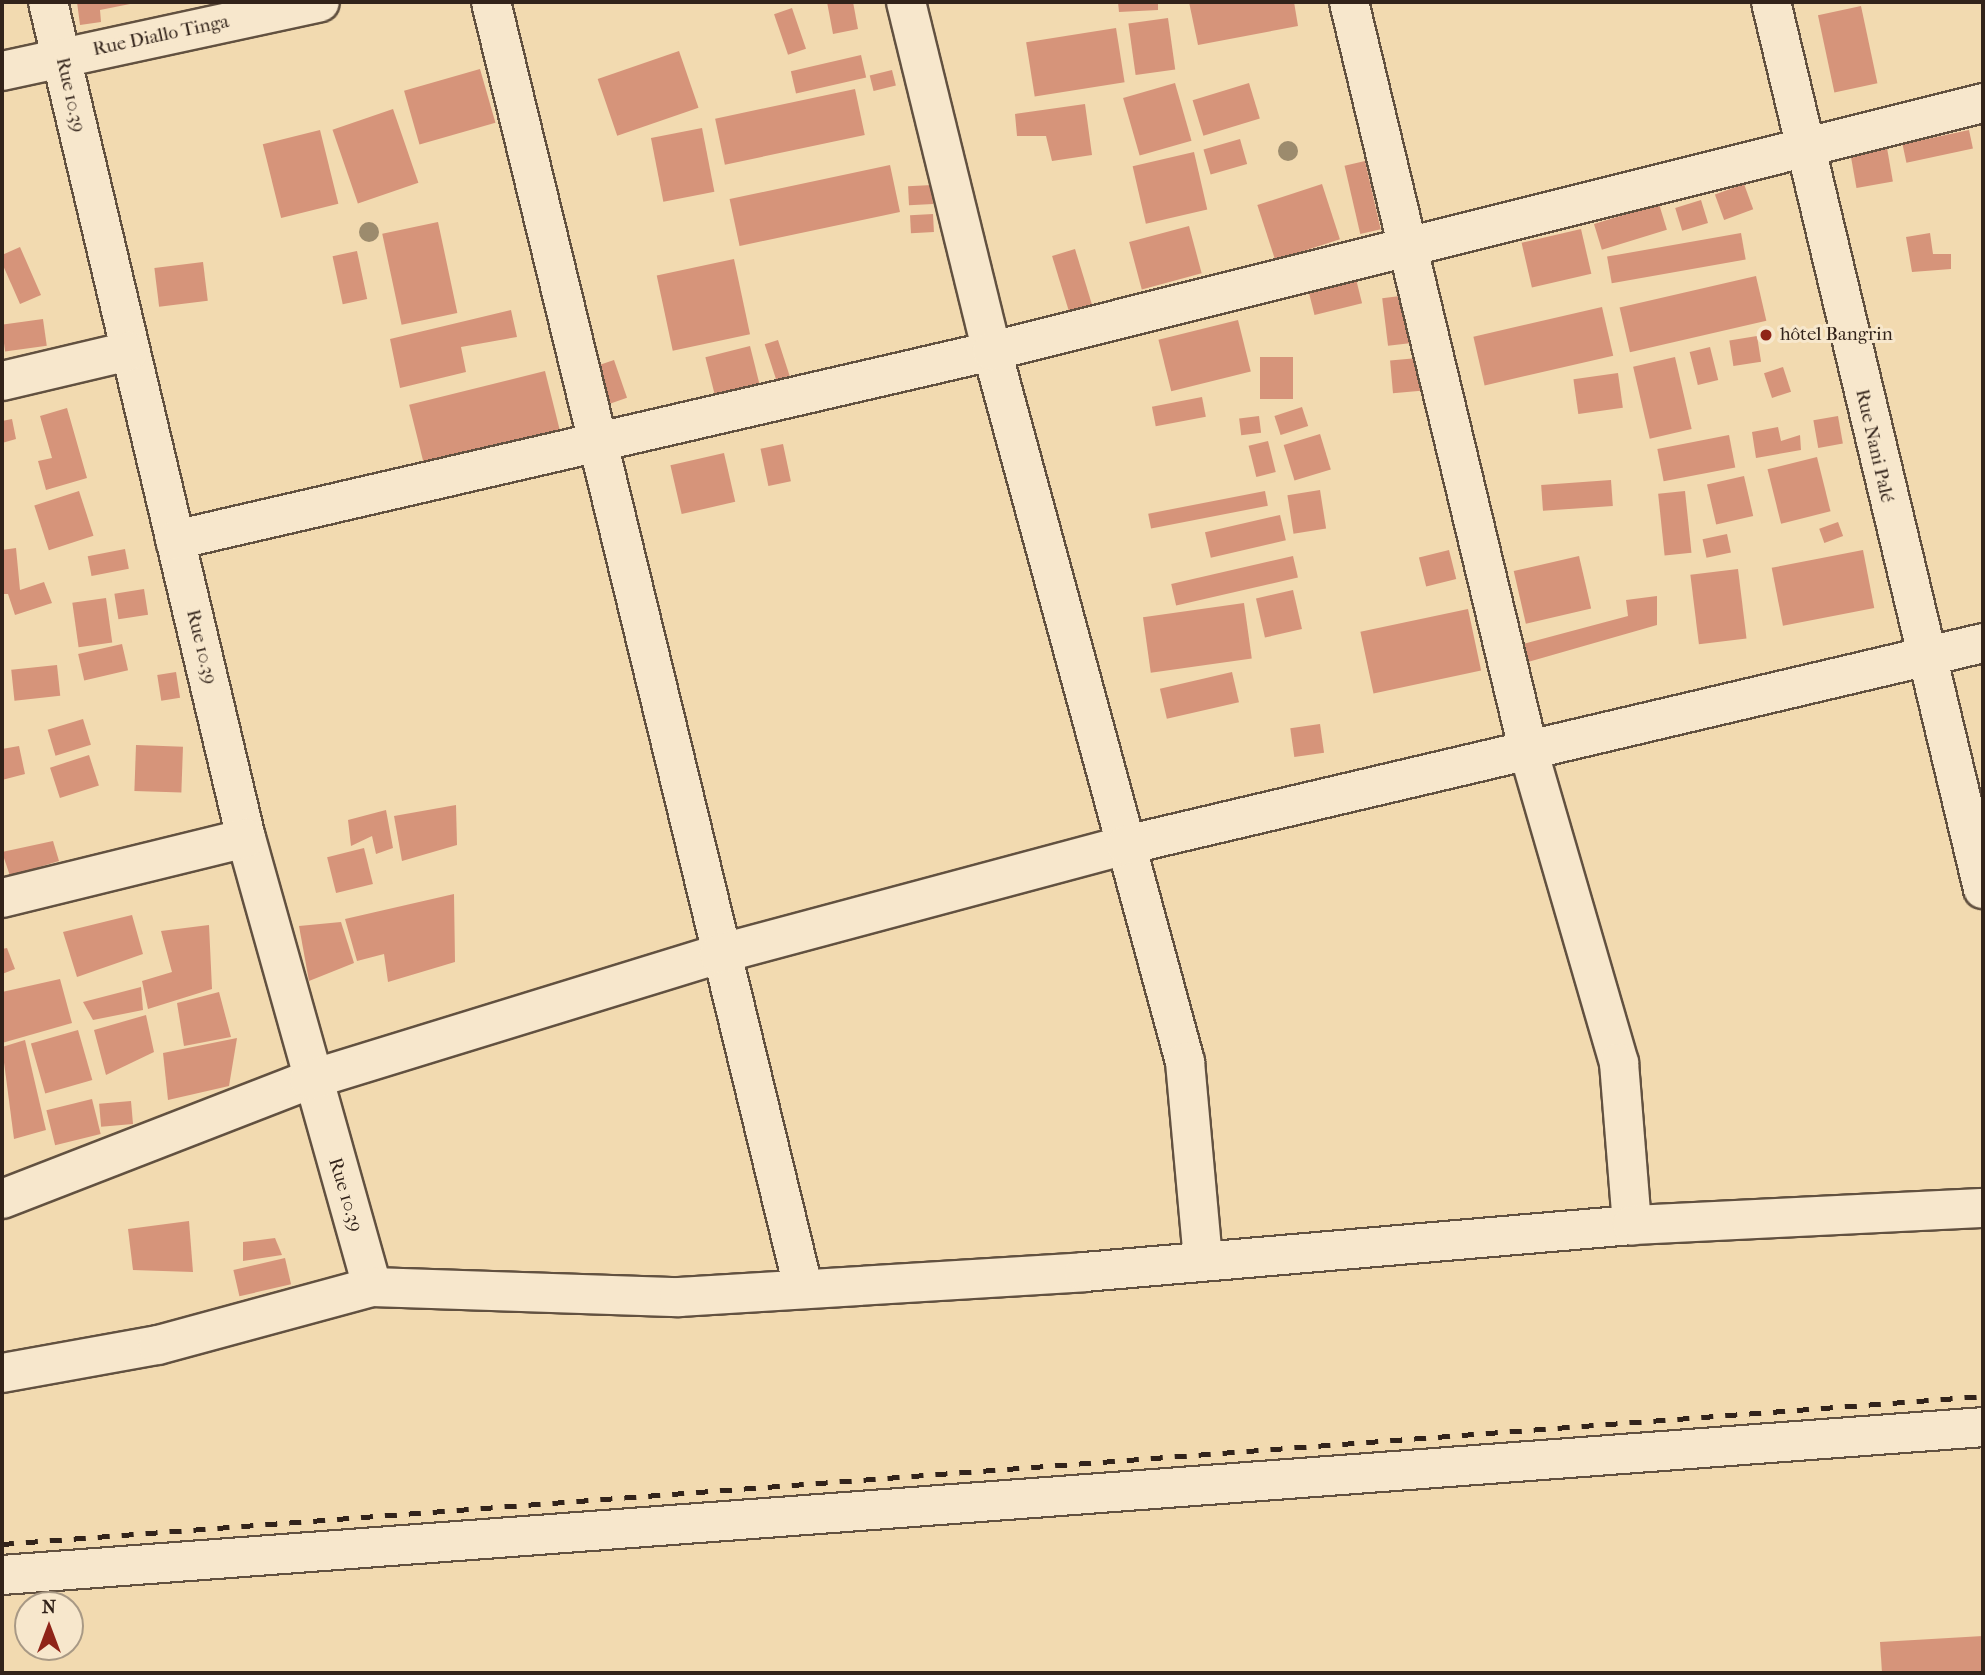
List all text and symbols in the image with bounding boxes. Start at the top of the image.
street label: Rue Diallo Tinga [91,10,231,62]
street label: Rue 10.39 [50,55,90,135]
place label: hôtel Bangrin [1780,324,1893,346]
marker: hôtel Bangrin [1758,327,1774,343]
street label: Rue Nani Palé [1850,387,1898,505]
street label: Rue 10.39 [181,607,221,687]
street label: Rue 10.39 [323,1155,367,1235]
north arrow [14,1591,84,1661]
text: N [42,1596,56,1618]

